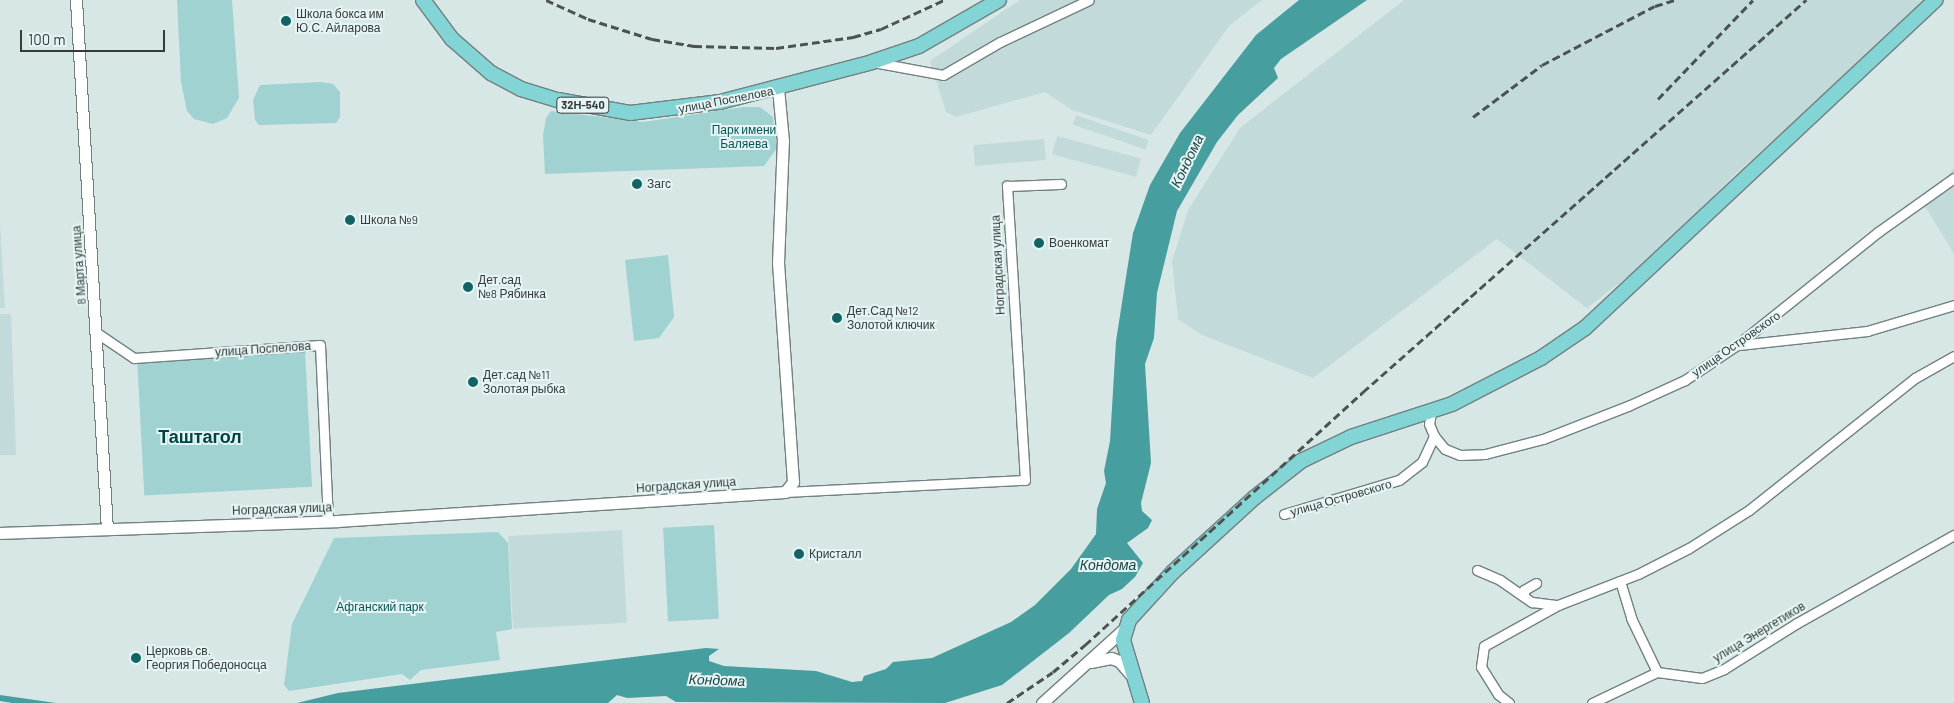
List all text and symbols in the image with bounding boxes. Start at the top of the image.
place label: Школа бокса им Ю.С. Айларова [296,7,384,35]
marker: Школа бокса им Ю.С. Айларова [280,15,292,27]
scale bar [22,20,168,52]
text: 100 m [28,30,66,48]
street label: улица Поспелова [677,84,775,116]
road number: 32Н-540 [556,96,610,114]
park label: Парк имени Баляева [712,123,776,151]
water label: Кондома [1167,132,1207,190]
place label: Загс [647,177,671,191]
marker: Загс [631,178,643,190]
place label: Школа №9 [360,213,418,227]
marker: Школа №9 [344,214,356,226]
street label: Ноградская улица [988,215,1008,315]
street label: 8 Марта улица [69,225,89,305]
place label: Военкомат [1049,236,1109,250]
marker: Военкомат [1033,237,1045,249]
place label: Дет.сад №8 Рябинка [478,273,546,301]
marker: Дет.сад №8 Рябинка [462,281,474,293]
place label: Дет.Сад №12 Золотой ключик [847,304,935,332]
street label: улица Островского [1689,308,1783,380]
marker: Дет.Сад №12 Золотой ключик [831,312,843,324]
street label: улица Поспелова [215,338,311,360]
place label: Дет.сад №11 Золотая рыбка [483,368,565,396]
marker: Дет.сад №11 Золотая рыбка [467,376,479,388]
district label: Таштагол [158,425,242,447]
street label: Ноградская улица [636,474,736,496]
street label: улица Островского [1289,477,1393,519]
street label: Ноградская улица [232,500,332,518]
place label: Кристалл [809,547,861,561]
marker: Кристалл [793,548,805,560]
water label: Кондома [1080,557,1136,573]
street label: улица Энергетиков [1710,599,1808,665]
park label: Афганский парк [336,600,424,614]
place label: Церковь св. Георгия Победоносца [146,644,267,672]
marker: Церковь св. Георгия Победоносца [130,652,142,664]
water label: Кондома [688,671,746,689]

